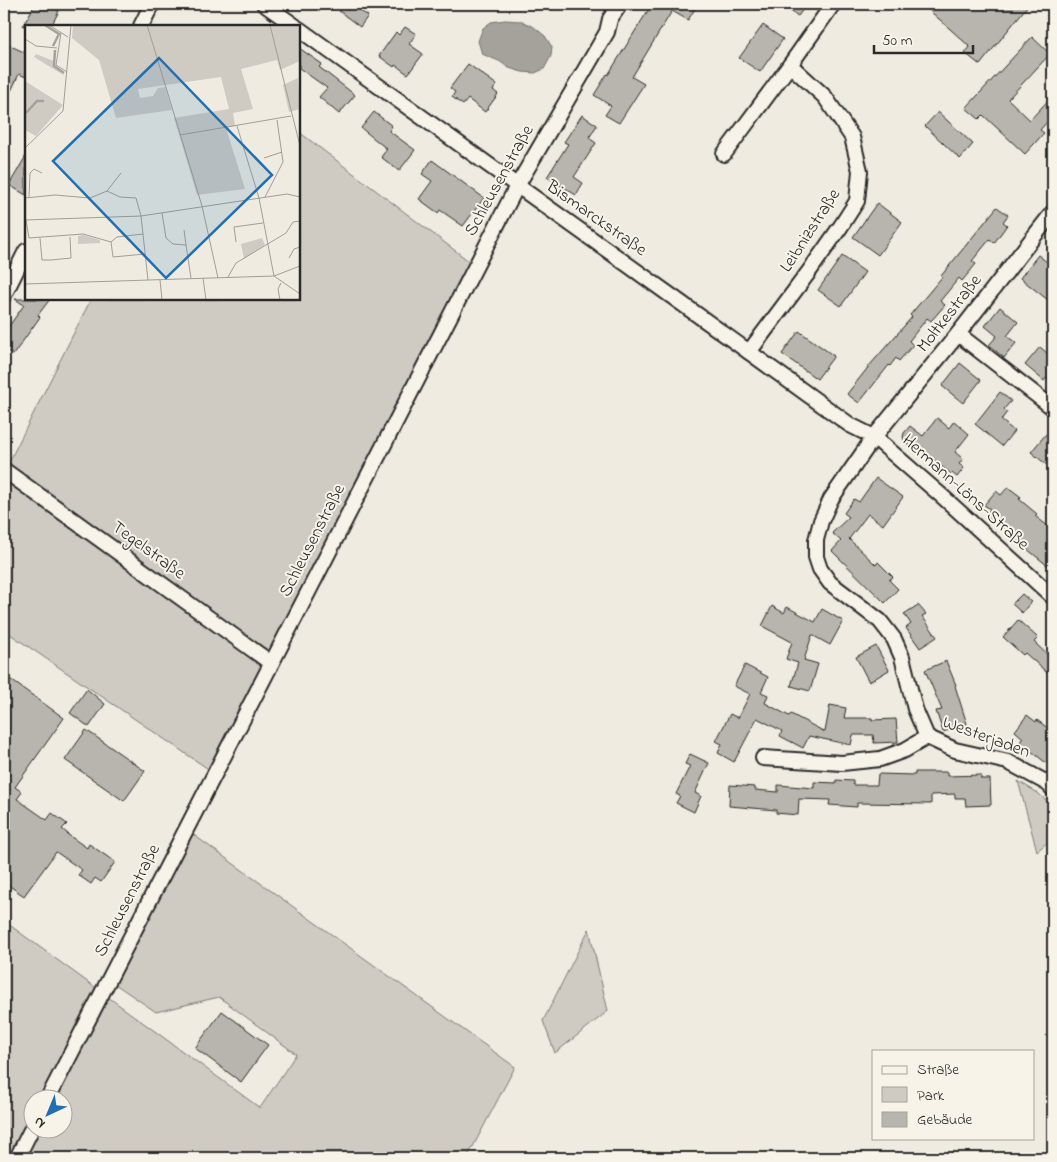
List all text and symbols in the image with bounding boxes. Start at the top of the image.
scale bar [874,22,973,54]
inset map [25,25,300,300]
text: 50 m [882,30,913,52]
street label: Schleusenstraße [459,120,542,241]
street label: Bismarckstraße [540,174,652,264]
street label: Leibnizstraße [774,183,848,278]
street label: Moltkestraße [911,269,989,359]
street label: Hermann-Löns-Straße [896,429,1035,558]
street label: Schleusenstraße [273,479,353,602]
street label: Tegelstraße [105,515,191,588]
street label: Westerjaden [939,710,1033,766]
street label: Schleusenstraße [88,839,168,962]
legend [872,1050,1034,1140]
text: Straße [917,1059,959,1081]
text: Park [917,1085,945,1107]
north arrow [22,1090,72,1140]
text: Gebäude [917,1109,973,1131]
text: N [29,1111,51,1133]

